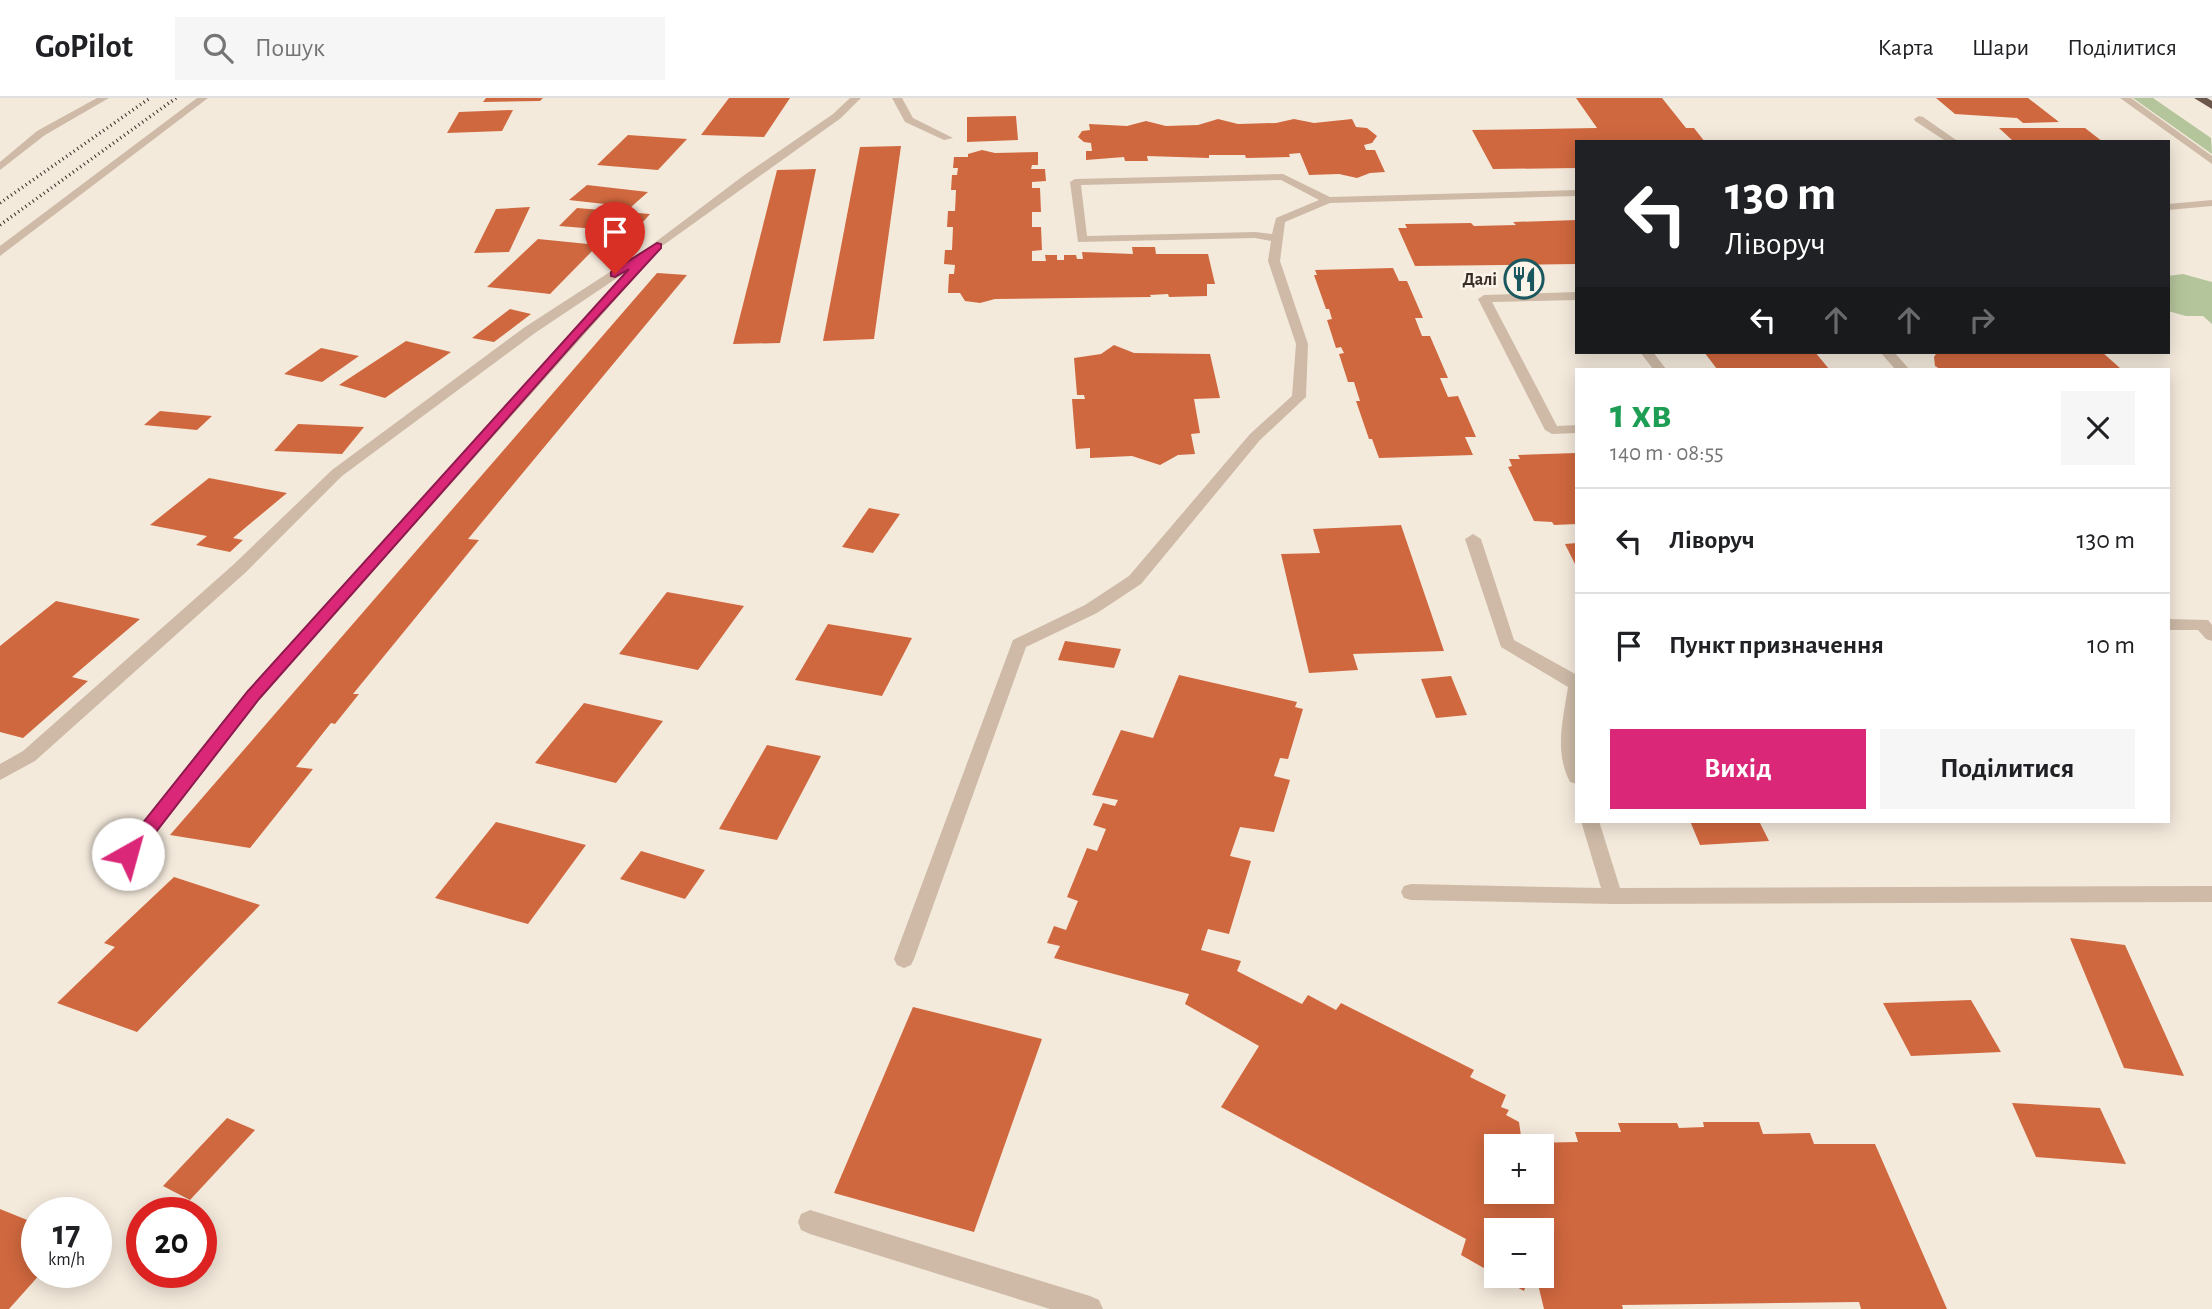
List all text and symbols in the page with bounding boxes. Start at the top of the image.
search box [175,17,665,80]
icon: search [199,29,237,67]
text: GoPilot [35,31,133,64]
text: Пошук [255,35,325,61]
text: Карта [1877,36,1934,60]
text: Шари [1972,36,2029,60]
text: Поділитися [2067,36,2177,60]
icon: left [1610,168,1701,259]
text: 130 m [1725,170,1836,219]
pin [585,202,645,274]
icon: arrive [596,213,634,251]
text: Ліворуч [1725,228,1826,260]
restaurant icon: Далі [1503,258,1545,300]
place label: Далі [1462,271,1497,289]
icon: left [1744,301,1782,339]
icon: ahead [1817,301,1855,339]
icon: ahead [1890,301,1928,339]
icon: right [1963,301,2001,339]
button: close [2061,391,2135,465]
text: 1 хв [1610,393,1672,435]
text: 140 m · 08:55 [1610,442,1724,465]
icon: left [1610,522,1648,560]
text: Ліворуч [1669,527,1755,553]
text: 130 m [2077,527,2135,553]
icon: arrive [1610,627,1648,665]
text: Пункт призначення [1669,632,1884,658]
text: 10 m [2087,632,2135,658]
button: Вихід [1610,729,1866,809]
button: Поділитися [1880,729,2135,809]
position arrow [91,817,165,891]
map controls [1484,1134,1554,1288]
button: + [1484,1134,1554,1204]
speed limit sign: 20 [126,1197,217,1288]
text: 17 [53,1216,80,1251]
button: − [1484,1218,1554,1288]
text: km/h [48,1251,85,1269]

